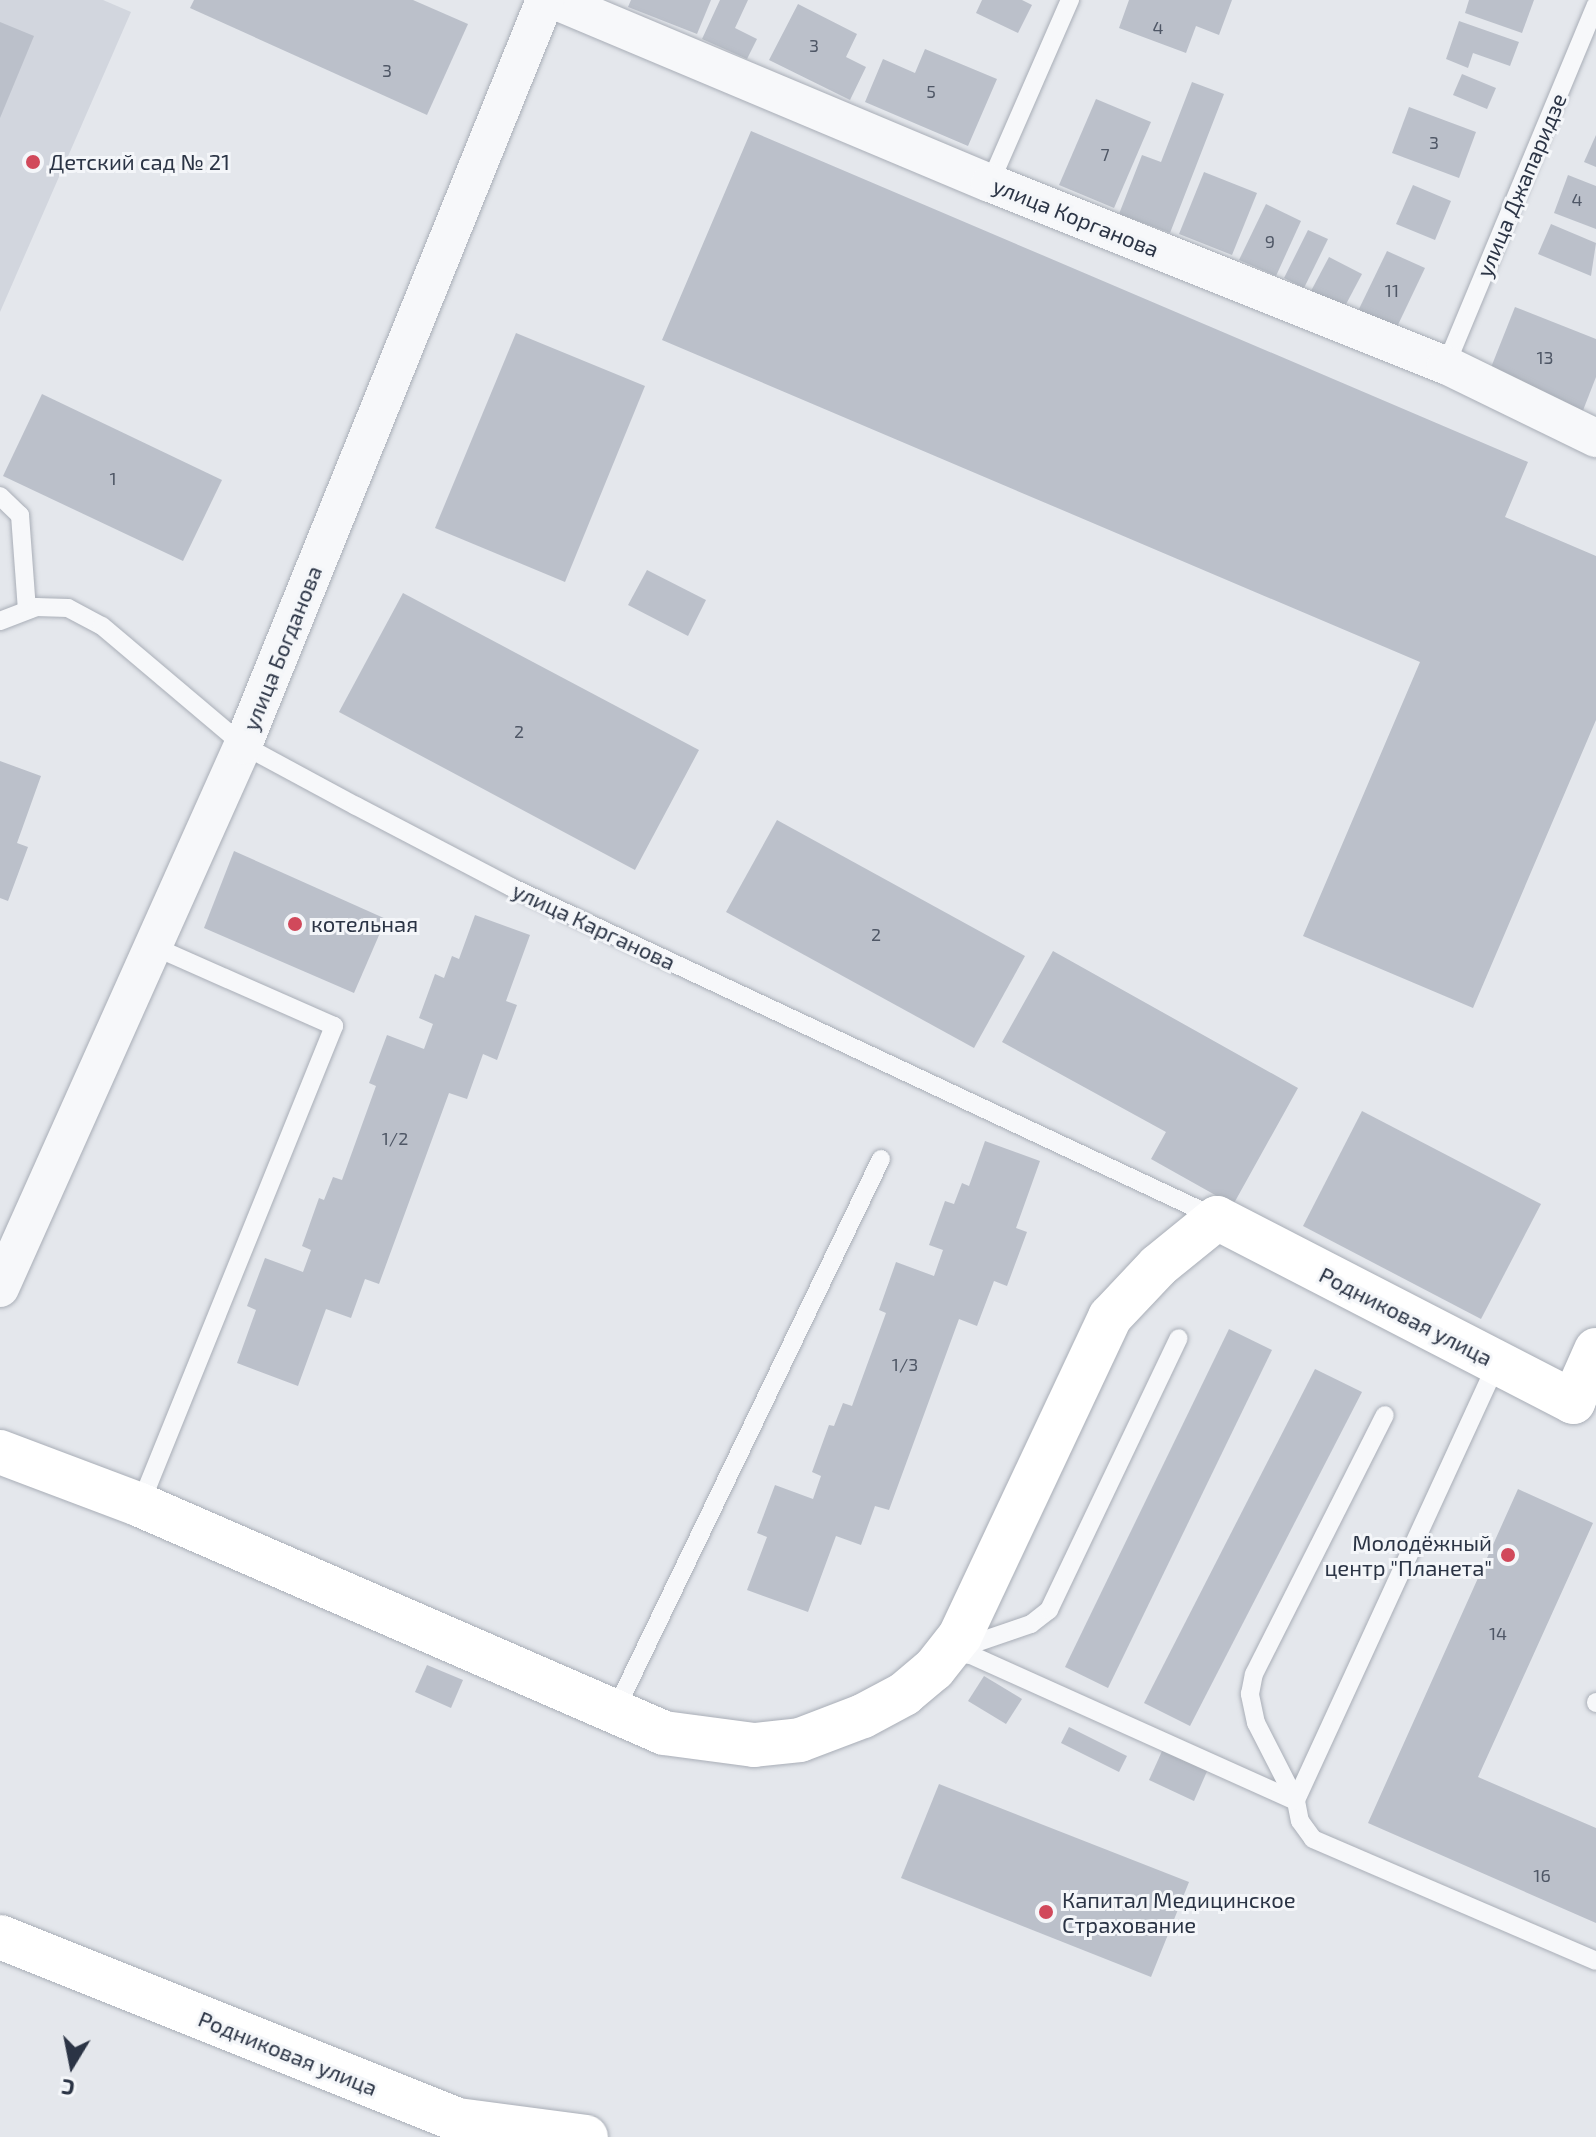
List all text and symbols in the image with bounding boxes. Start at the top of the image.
house number: 4 [1152,16,1164,38]
house number: 3 [809,34,819,56]
house number: 3 [382,59,392,81]
house number: 5 [926,80,936,102]
street label: улица Джапаридзе [1470,89,1572,281]
house number: 3 [1429,131,1439,153]
house number: 7 [1100,143,1110,165]
place label: Детский сад № 21 [49,149,230,175]
marker: Детский сад № 21 [24,153,42,171]
street label: улица Корганова [989,172,1163,262]
house number: 4 [1571,188,1583,210]
house number: 9 [1265,230,1275,252]
house number: 11 [1385,279,1399,301]
house number: 13 [1536,346,1554,368]
house number: 1 [109,467,117,489]
street label: улица Богданова [237,562,327,734]
house number: 2 [514,720,524,742]
street label: улица Карганова [508,877,680,975]
place label: котельная [311,911,418,937]
marker: котельная [286,915,304,933]
house number: 2 [871,923,881,945]
house number: 1/2 [382,1127,408,1149]
street label: Родниковая улица [1315,1261,1497,1371]
house number: 1/3 [892,1353,918,1375]
place label: Молодёжный центр "Планета" [1324,1529,1492,1580]
marker: Молодёжный центр "Планета" [1499,1546,1517,1564]
house number: 14 [1489,1622,1507,1644]
house number: 16 [1533,1864,1551,1886]
place label: Капитал Медицинское Страхование [1062,1886,1296,1938]
marker: Капитал Медицинское Страхование [1037,1903,1055,1921]
street label: Родниковая улица [195,2005,381,2101]
north arrow [32,2025,112,2105]
text: С [59,2075,76,2103]

